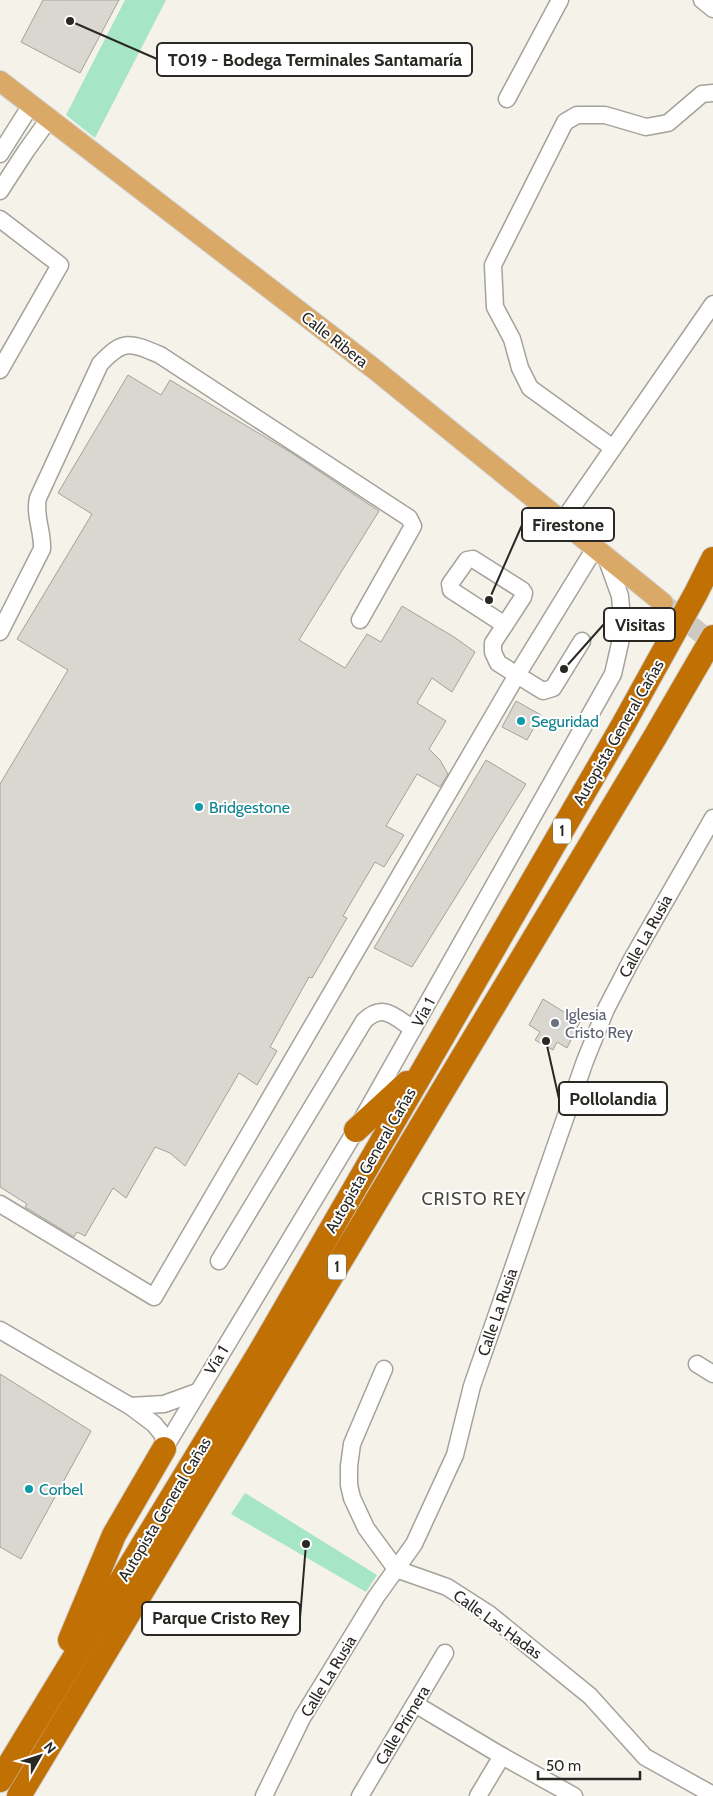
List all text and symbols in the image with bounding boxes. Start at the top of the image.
callout: T019 - Bodega Terminales Santamaría [157,43,472,76]
text: T019 - Bodega Terminales Santamaría [168,49,462,71]
street label: Calle Ribera [298,307,372,372]
callout: Firestone [522,508,614,541]
text: Firestone [532,514,604,536]
callout: Visitas [604,608,675,641]
text: Visitas [615,614,665,636]
street label: Autopista General Cañas [569,656,668,808]
place label: Seguridad [531,712,599,731]
marker: Seguridad [515,715,527,727]
place label: Bridgestone [209,798,290,817]
marker: Bridgestone [193,801,205,813]
road number: 1 [553,818,571,844]
street label: Calle La Rusia [615,891,676,981]
street label: Vía 1 [408,994,439,1030]
place label: Iglesia Cristo Rey [565,1005,633,1042]
marker: Iglesia Cristo Rey [549,1017,561,1029]
callout: Pollolandia [559,1082,667,1115]
street label: Autopista General Cañas [321,1084,420,1236]
text: Pollolandia [569,1088,657,1110]
district label: CRISTO REY [421,1188,527,1210]
road number: 1 [328,1254,346,1280]
street label: Calle La Rusia [474,1265,521,1359]
street label: Vía 1 [200,1342,232,1378]
street label: Autopista General Cañas [114,1434,215,1585]
place label: Corbel [39,1480,84,1499]
marker: Corbel [23,1483,35,1495]
street label: Calle Las Hadas [450,1586,546,1663]
callout: Parque Cristo Rey [142,1602,300,1635]
text: Parque Cristo Rey [152,1607,290,1629]
street label: Calle La Rusia [297,1632,360,1720]
street label: Calle Primera [371,1682,434,1768]
north arrow [15,1731,65,1781]
text: N [40,1738,60,1757]
scale bar [538,1748,640,1780]
text: 50 m [546,1757,581,1775]

